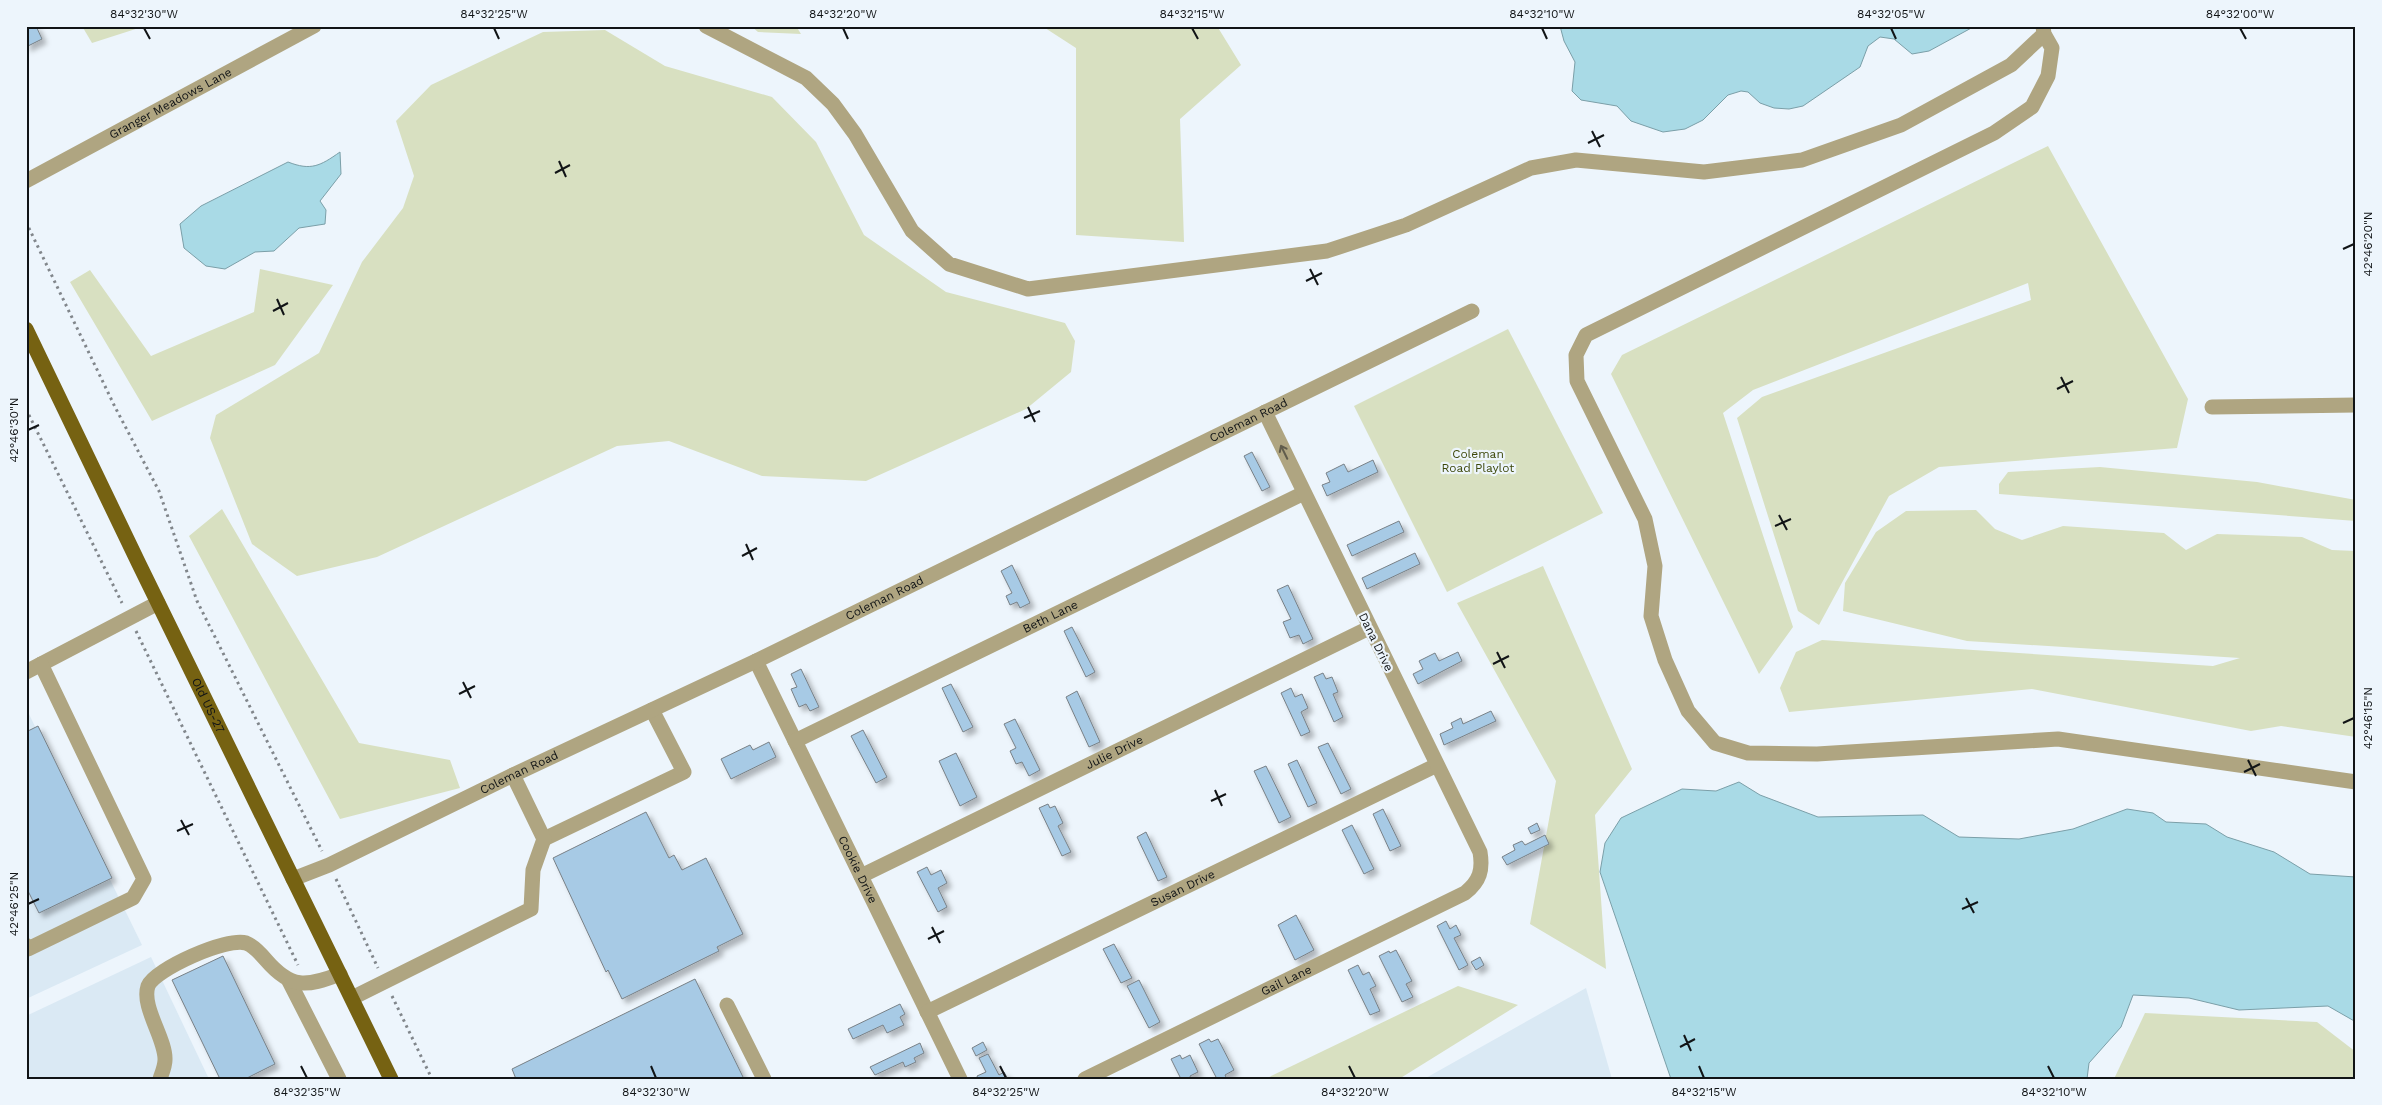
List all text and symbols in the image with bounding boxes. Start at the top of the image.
text: 84°32'30"W [110,7,178,21]
text: 84°32'25"W [460,7,528,21]
text: 84°32'20"W [809,7,877,21]
text: 84°32'15"W [1159,7,1225,21]
text: 84°32'10"W [1509,7,1575,21]
text: 84°32'05"W [1857,7,1925,21]
text: 84°32'00"W [2206,7,2275,21]
street label: Granger Meadows Lane [107,65,234,142]
text: 42°46'20"N [2361,211,2375,277]
street label: Coleman Road [1207,395,1290,445]
text: 42°46'30"N [7,397,21,463]
one-way arrow [1279,445,1289,460]
park label: Coleman Road Playlot [1442,447,1514,475]
street label: Coleman Road [843,573,926,623]
street label: Beth Lane [1020,597,1080,636]
street label: Dana Drive [1356,610,1396,674]
street label: Old US-27 [189,675,228,735]
text: 42°46'15"N [2361,687,2375,749]
street label: Julie Drive [1084,732,1145,772]
street label: Coleman Road [478,748,560,797]
street label: Cookie Drive [835,833,880,906]
street label: Susan Drive [1148,867,1217,910]
text: 42°46'25"N [7,872,21,936]
street label: Gail Lane [1259,962,1314,999]
text: 84°32'35"W [273,1085,341,1099]
text: 84°32'30"W [622,1085,690,1099]
text: 84°32'25"W [972,1085,1040,1099]
text: 84°32'20"W [1321,1085,1389,1099]
text: 84°32'15"W [1671,1085,1737,1099]
text: 84°32'10"W [2021,1085,2087,1099]

